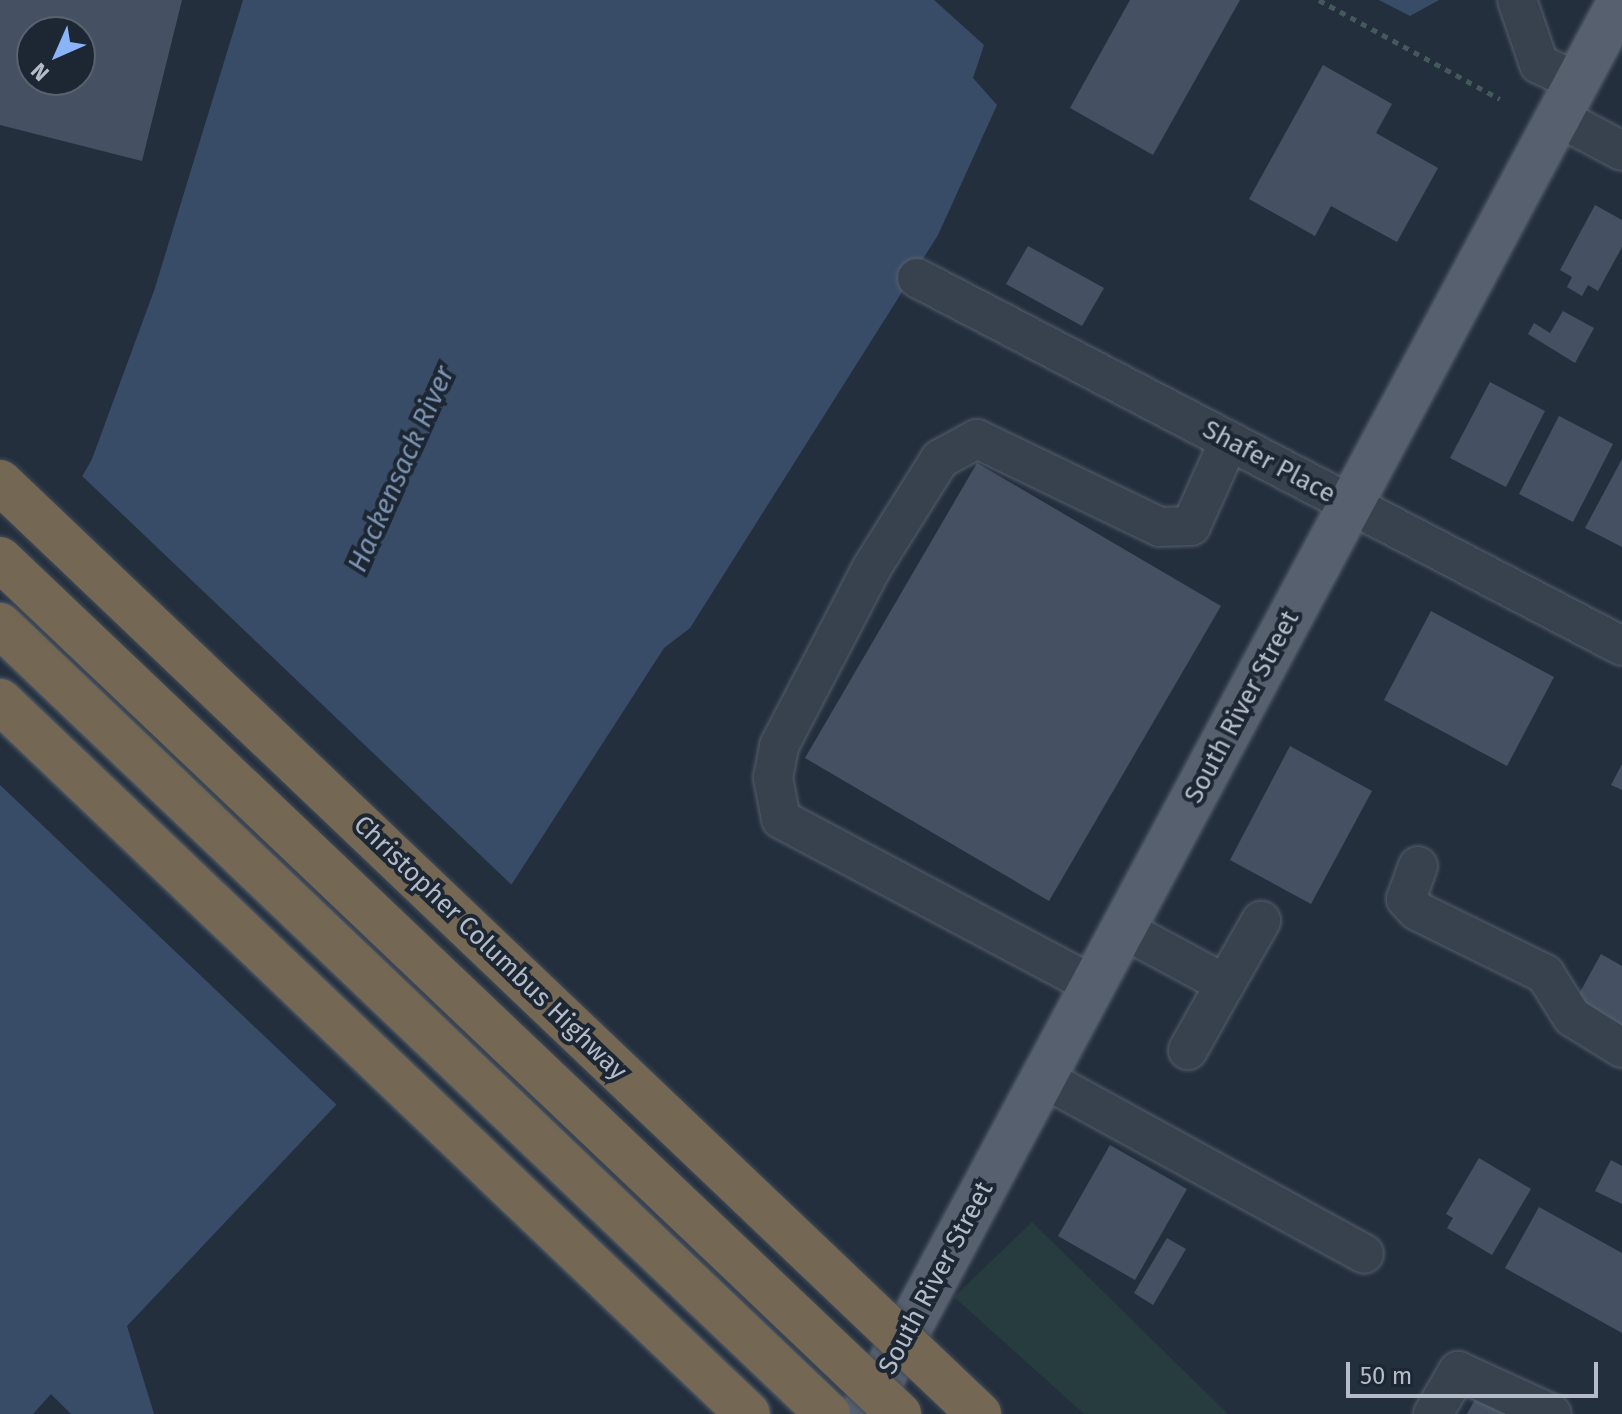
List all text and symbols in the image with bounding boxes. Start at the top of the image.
north arrow [16,16,96,96]
text: N [25,57,55,87]
water label: Hackensack River [341,361,461,577]
street label: Shafer Place [1197,414,1341,510]
street label: South River Street [1178,605,1306,809]
street label: Christopher Columbus Highway [347,809,633,1087]
street label: South River Street [872,1176,1000,1380]
scale bar [1350,1346,1602,1396]
text: 50 m [1360,1362,1412,1390]

